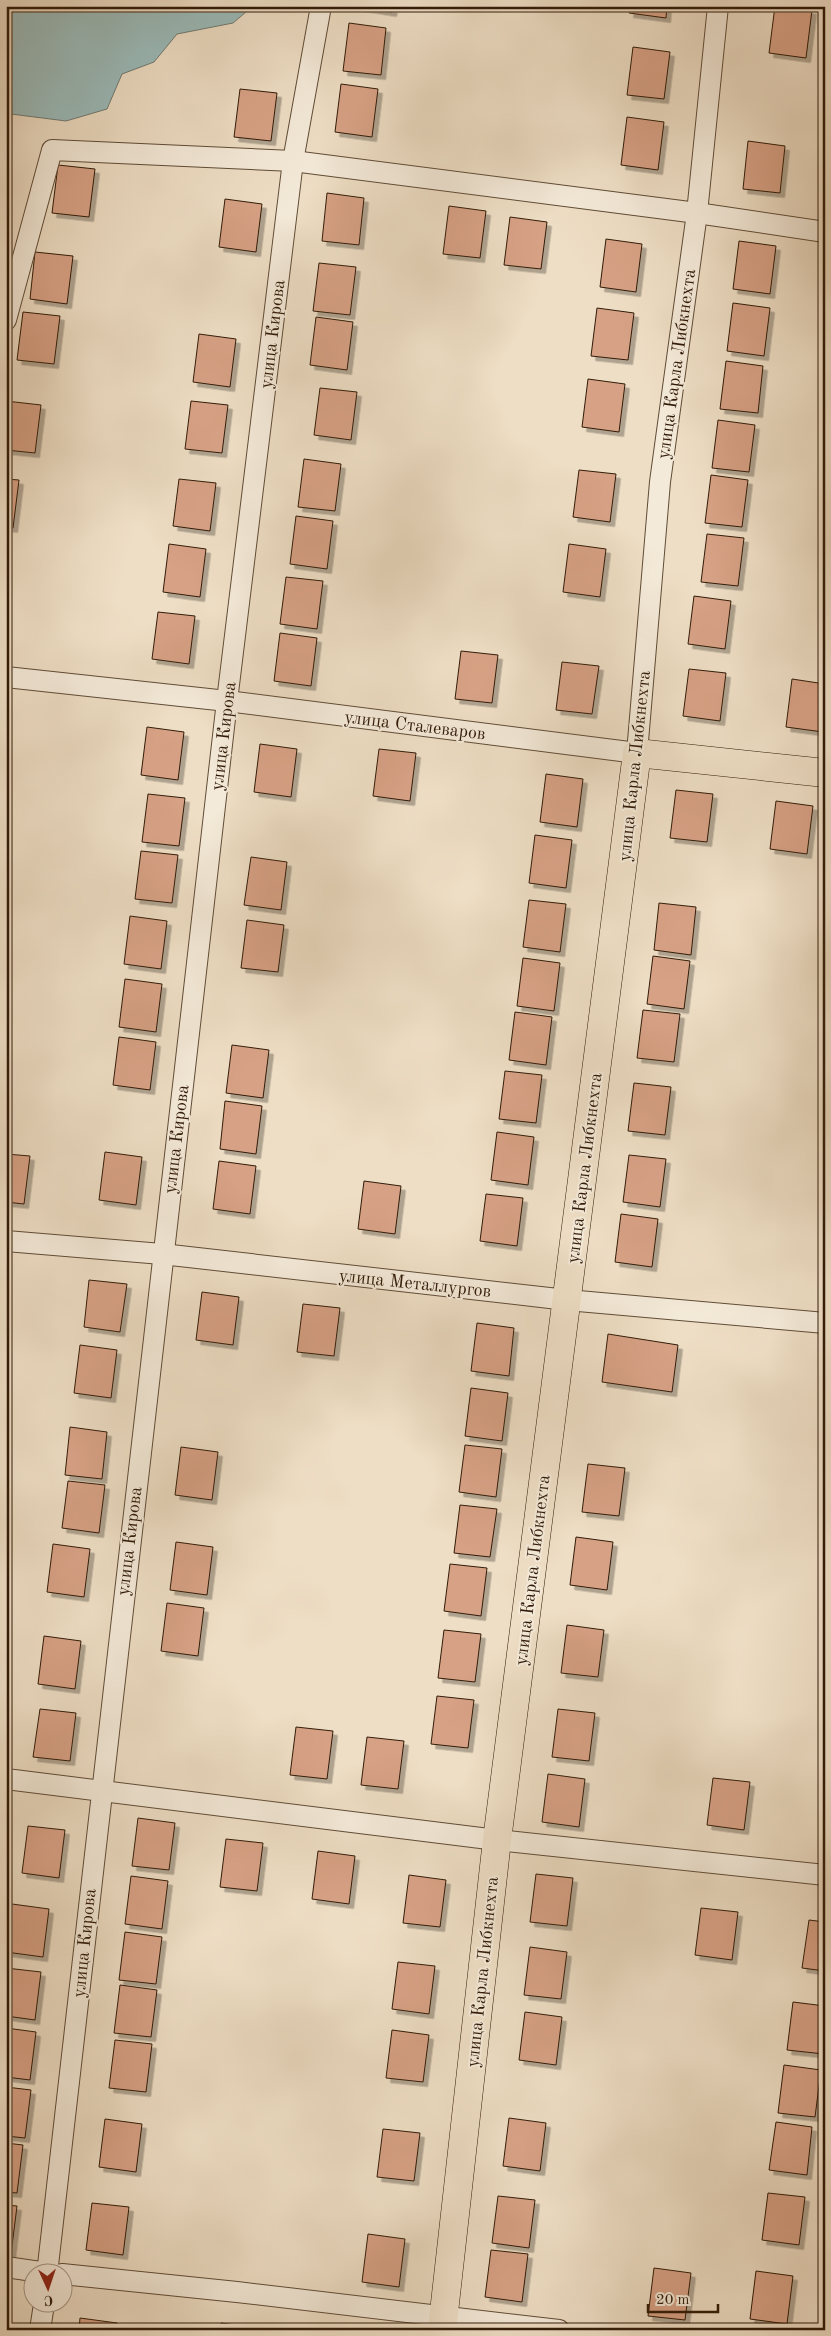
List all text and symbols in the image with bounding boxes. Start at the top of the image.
street label: улица Карла Либкнехта [655,268,699,460]
street label: улица Кирова [257,278,289,390]
street label: улица Карла Либкнехта [616,670,654,862]
street label: улица Кирова [208,680,240,792]
street label: улица Сталеваров [343,708,487,744]
street label: улица Карла Либкнехта [564,1072,606,1264]
street label: улица Кирова [161,1083,193,1195]
street label: улица Металлургов [338,1267,492,1301]
street label: улица Карла Либкнехта [512,1474,554,1666]
street label: улица Кирова [114,1485,146,1597]
street label: улица Карла Либкнехта [464,1876,502,2068]
street label: улица Кирова [70,1888,100,1999]
north arrow [22,2264,72,2314]
scale bar [648,2281,718,2313]
text: С [44,2293,54,2307]
text: 20 m [656,2293,690,2308]

